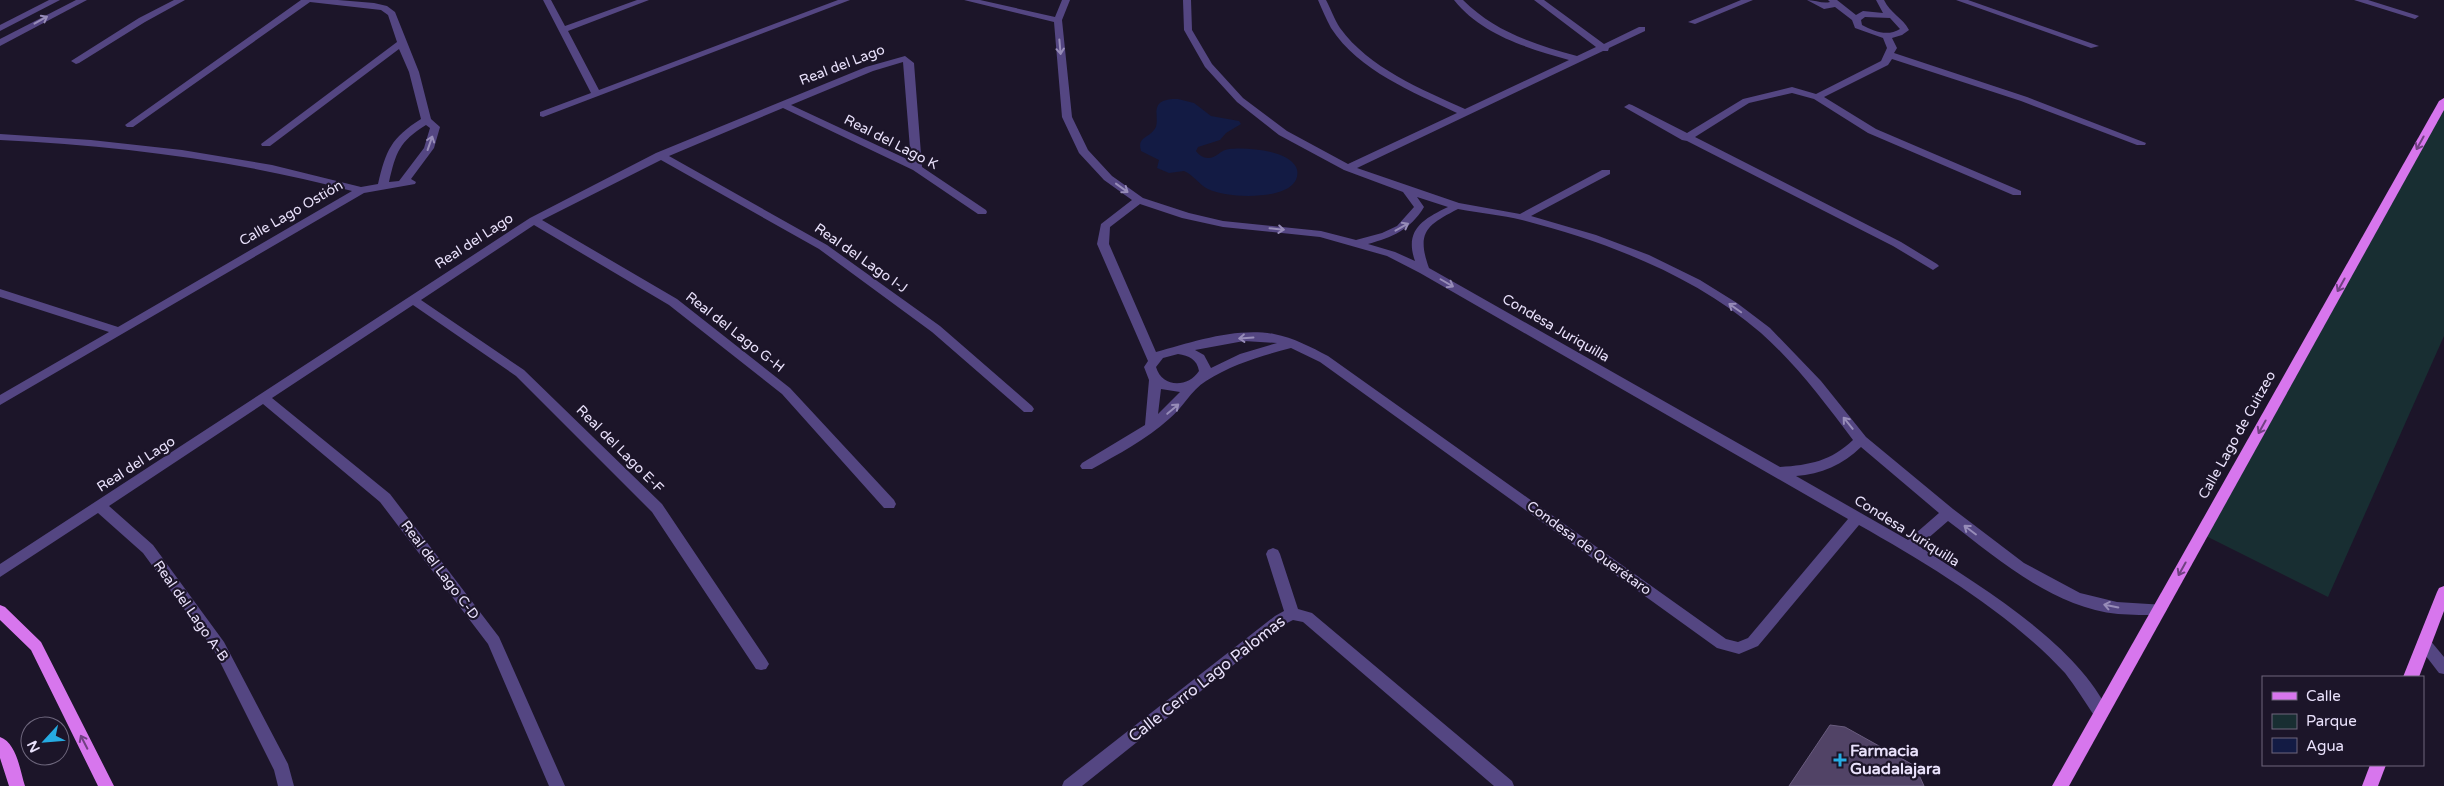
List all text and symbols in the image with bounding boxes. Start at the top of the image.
one-way arrow [33,15,47,25]
one-way arrow [1056,39,1065,55]
street label: Real del Lago [797,41,887,89]
street label: Real del Lago K [841,111,941,173]
one-way arrow [2415,135,2424,150]
one-way arrow [426,136,435,151]
street label: Calle Lago Ostión [236,176,346,250]
one-way arrow [1115,183,1129,193]
street label: Real del Lago [432,209,516,273]
street label: Real del Lago I-J [811,220,911,296]
one-way arrow [1395,222,1410,232]
one-way arrow [1269,225,1285,234]
one-way arrow [2336,277,2345,292]
one-way arrow [1439,279,1454,288]
street label: Real del Lago G-H [682,288,788,376]
street label: Condesa Juriquilla [1499,290,1613,366]
one-way arrow [1728,303,1742,313]
one-way arrow [1238,333,1254,342]
street label: Calle Lago de Cuitzeo [2195,368,2279,502]
street label: Real del Lago E-F [573,402,668,497]
one-way arrow [1166,403,1179,414]
one-way arrow [1843,417,1854,430]
one-way arrow [2256,419,2266,433]
street label: Real del Lago [94,432,178,496]
street label: Condesa Juriquilla [1851,492,1963,570]
street label: Condesa de Querétaro [1523,497,1655,599]
street label: Real del Lago C-D [397,517,483,623]
one-way arrow [1963,525,1977,535]
street label: Real del Lago A-B [150,557,232,665]
one-way arrow [2177,561,2187,575]
one-way arrow [2104,601,2120,611]
street label: Calle Cerro Lago Palomas [1125,611,1289,747]
legend [2262,676,2424,766]
text: Calle [2306,687,2341,705]
text: Parque [2306,712,2357,730]
north arrow [20,716,70,766]
one-way arrow [79,735,89,750]
text: Agua [2306,737,2344,755]
text: N [24,738,44,755]
place label: Farmacia Guadalajara [1850,741,1941,779]
marker: Farmacia Guadalajara [1834,754,1846,766]

